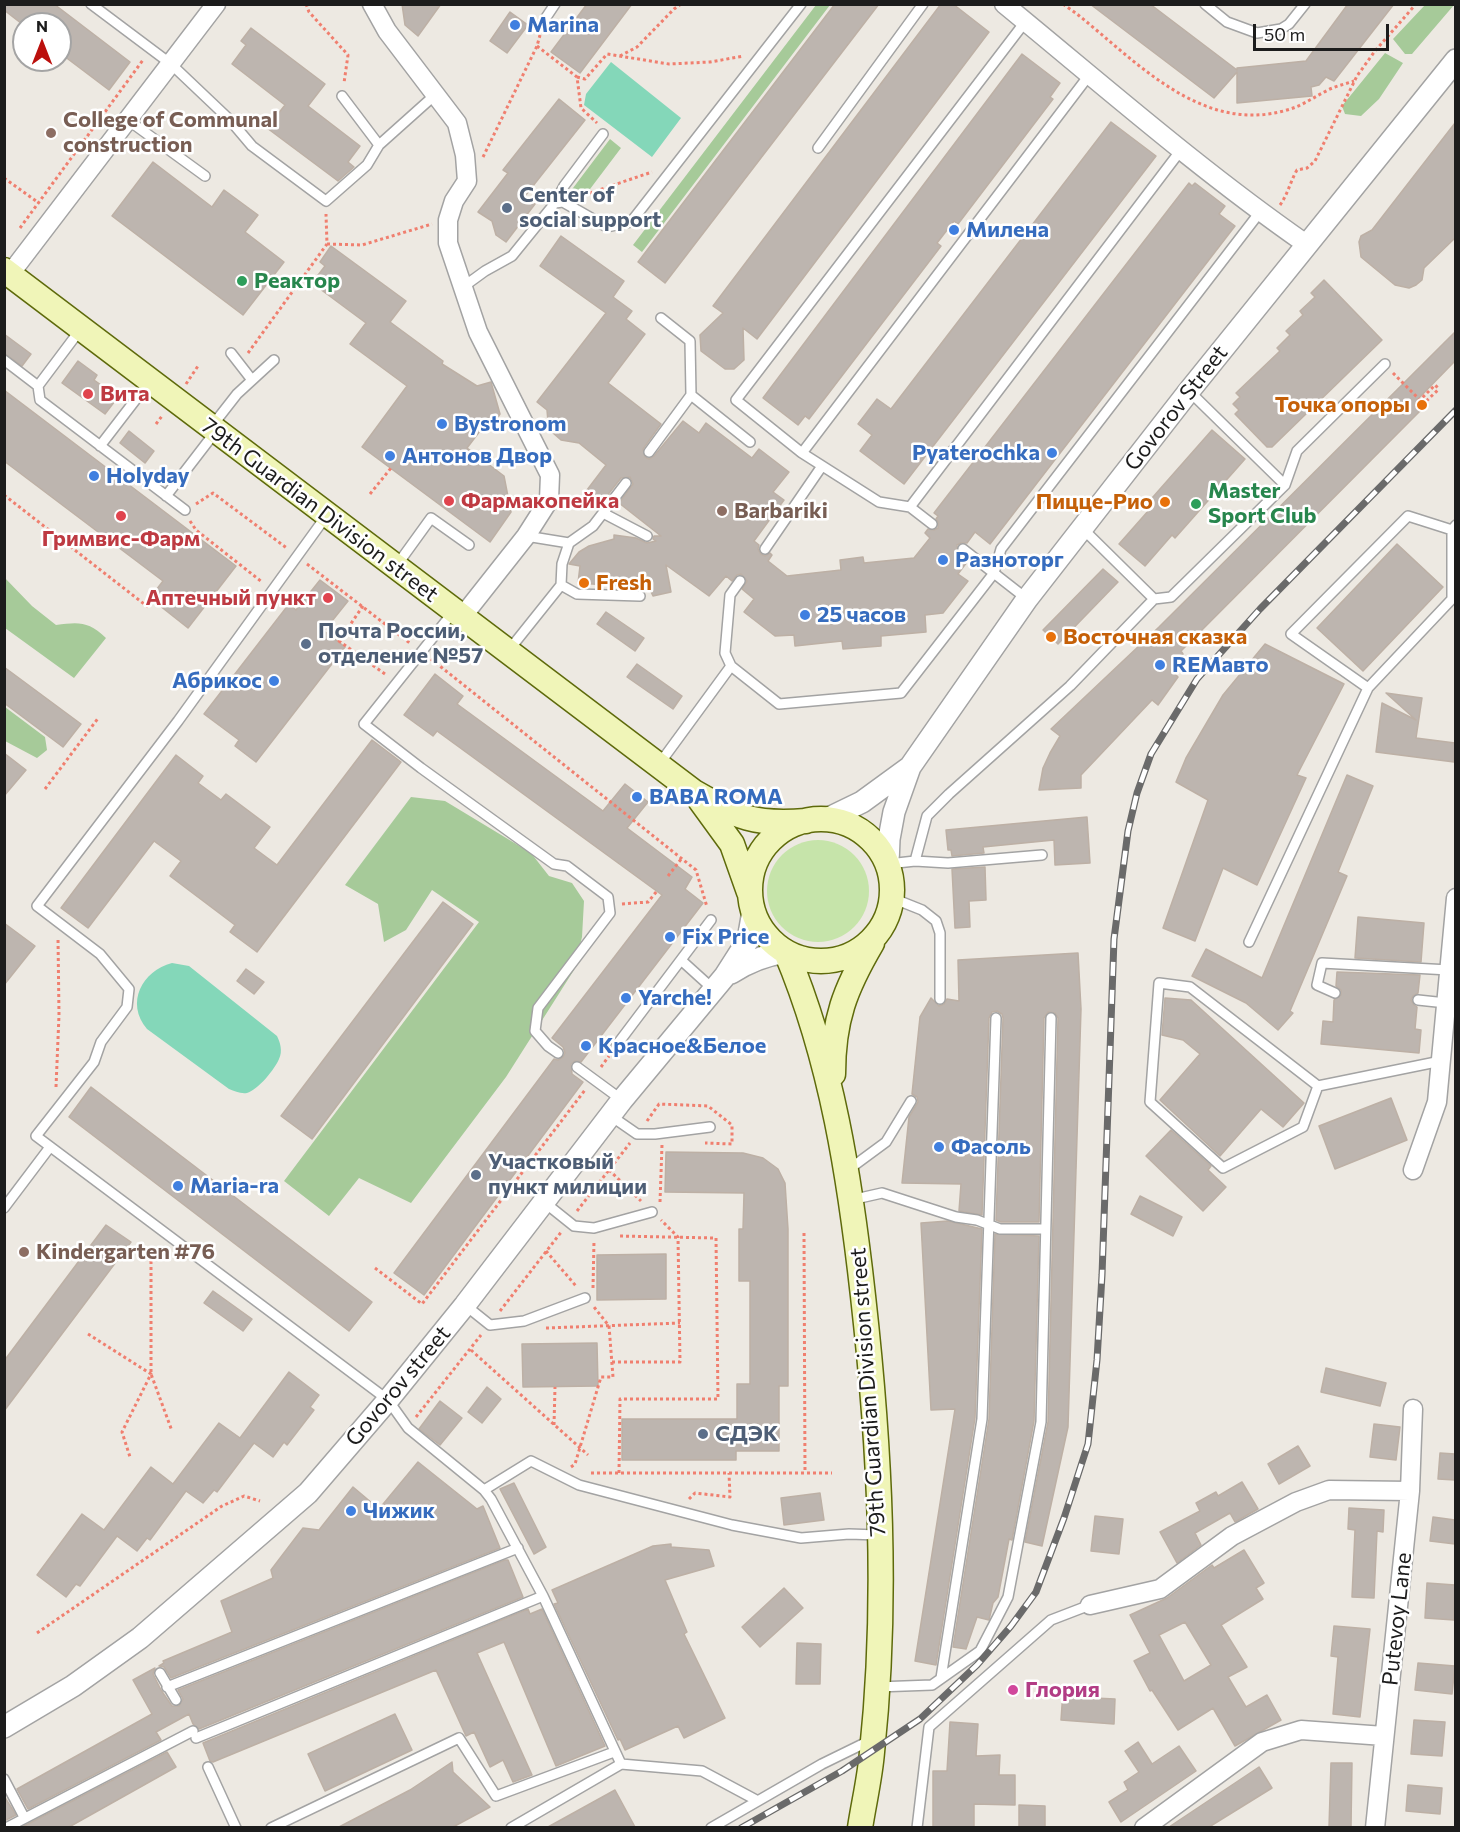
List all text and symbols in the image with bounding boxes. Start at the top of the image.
north arrow [12,12,72,72]
place label: Marina [527,12,599,38]
scale bar [1256,12,1392,50]
text: N [36,16,48,35]
marker: Marina [508,18,522,32]
text: 50 m [1264,23,1305,45]
place label: College of Communal construction [63,107,278,158]
marker: College of Communal construction [44,126,58,140]
place label: Center of social support [519,182,661,234]
marker: Center of social support [500,201,514,215]
place label: Милена [966,217,1049,243]
marker: Милена [947,223,961,237]
place label: Реактор [254,268,340,294]
marker: Реактор [235,274,249,288]
street label: Govorov Street [1119,340,1233,476]
place label: Вита [100,381,149,407]
marker: Вита [81,387,95,401]
place label: Точка опоры [1275,392,1410,418]
marker: Точка опоры [1415,398,1429,412]
place label: Bystronom [454,411,566,437]
street label: 79th Guardian Division street [196,412,444,608]
marker: Bystronom [435,417,449,431]
place label: Pyaterochka [912,440,1040,466]
place label: Антонов Двор [402,443,552,469]
marker: Pyaterochka [1045,446,1059,460]
marker: Антонов Двор [383,449,397,463]
place label: Holyday [106,463,190,489]
marker: Holyday [87,469,101,483]
place label: Master Sport Club [1208,478,1317,530]
place label: Фармакопейка [461,488,619,514]
place label: Пицце-Рио [1036,489,1153,515]
marker: Фармакопейка [442,494,456,508]
marker: Пицце-Рио [1158,495,1172,509]
marker: Master Sport Club [1189,497,1203,511]
place label: Barbariki [734,498,828,524]
marker: Barbariki [715,504,729,518]
marker: Гримвис-Фарм [114,509,128,523]
place label: Гримвис-Фарм [42,526,200,552]
place label: Разноторг [955,547,1064,573]
marker: Разноторг [936,553,950,567]
place label: Fresh [596,570,652,596]
marker: Fresh [577,576,591,590]
place label: Аптечный пункт [145,585,316,611]
marker: Аптечный пункт [321,591,335,605]
place label: 25 часов [817,602,906,628]
marker: 25 часов [798,608,812,622]
place label: Почта России, отделение №57 [318,618,483,670]
place label: Восточная сказка [1063,624,1247,650]
marker: Восточная сказка [1044,630,1058,644]
marker: Почта России, отделение №57 [299,637,313,651]
place label: REMавто [1172,652,1269,678]
marker: REMавто [1153,658,1167,672]
place label: Абрикос [172,668,262,694]
marker: Абрикос [267,674,281,688]
place label: BABA ROMA [649,784,783,810]
marker: BABA ROMA [630,790,644,804]
place label: Fix Price [682,924,769,950]
marker: Fix Price [663,930,677,944]
place label: Yarche! [638,985,712,1011]
marker: Yarche! [619,991,633,1005]
place label: Красное&Белое [598,1033,766,1059]
marker: Красное&Белое [579,1039,593,1053]
place label: Фасоль [951,1134,1031,1160]
marker: Фасоль [932,1140,946,1154]
place label: Участковый пункт милиции [488,1149,647,1200]
marker: Участковый пункт милиции [469,1168,483,1182]
place label: Maria-ra [190,1173,279,1199]
marker: Maria-ra [171,1179,185,1193]
place label: Kindergarten #76 [36,1239,215,1265]
marker: Kindergarten #76 [17,1245,31,1259]
street label: 79th Guardian Division street [845,1247,891,1537]
street label: Govorov street [340,1320,456,1452]
place label: СДЭК [715,1421,778,1447]
marker: СДЭК [696,1427,710,1441]
place label: Чижик [363,1498,435,1524]
marker: Чижик [344,1504,358,1518]
street label: Putevoy Lane [1377,1551,1417,1687]
place label: Глория [1025,1677,1100,1703]
marker: Глория [1006,1683,1020,1697]

